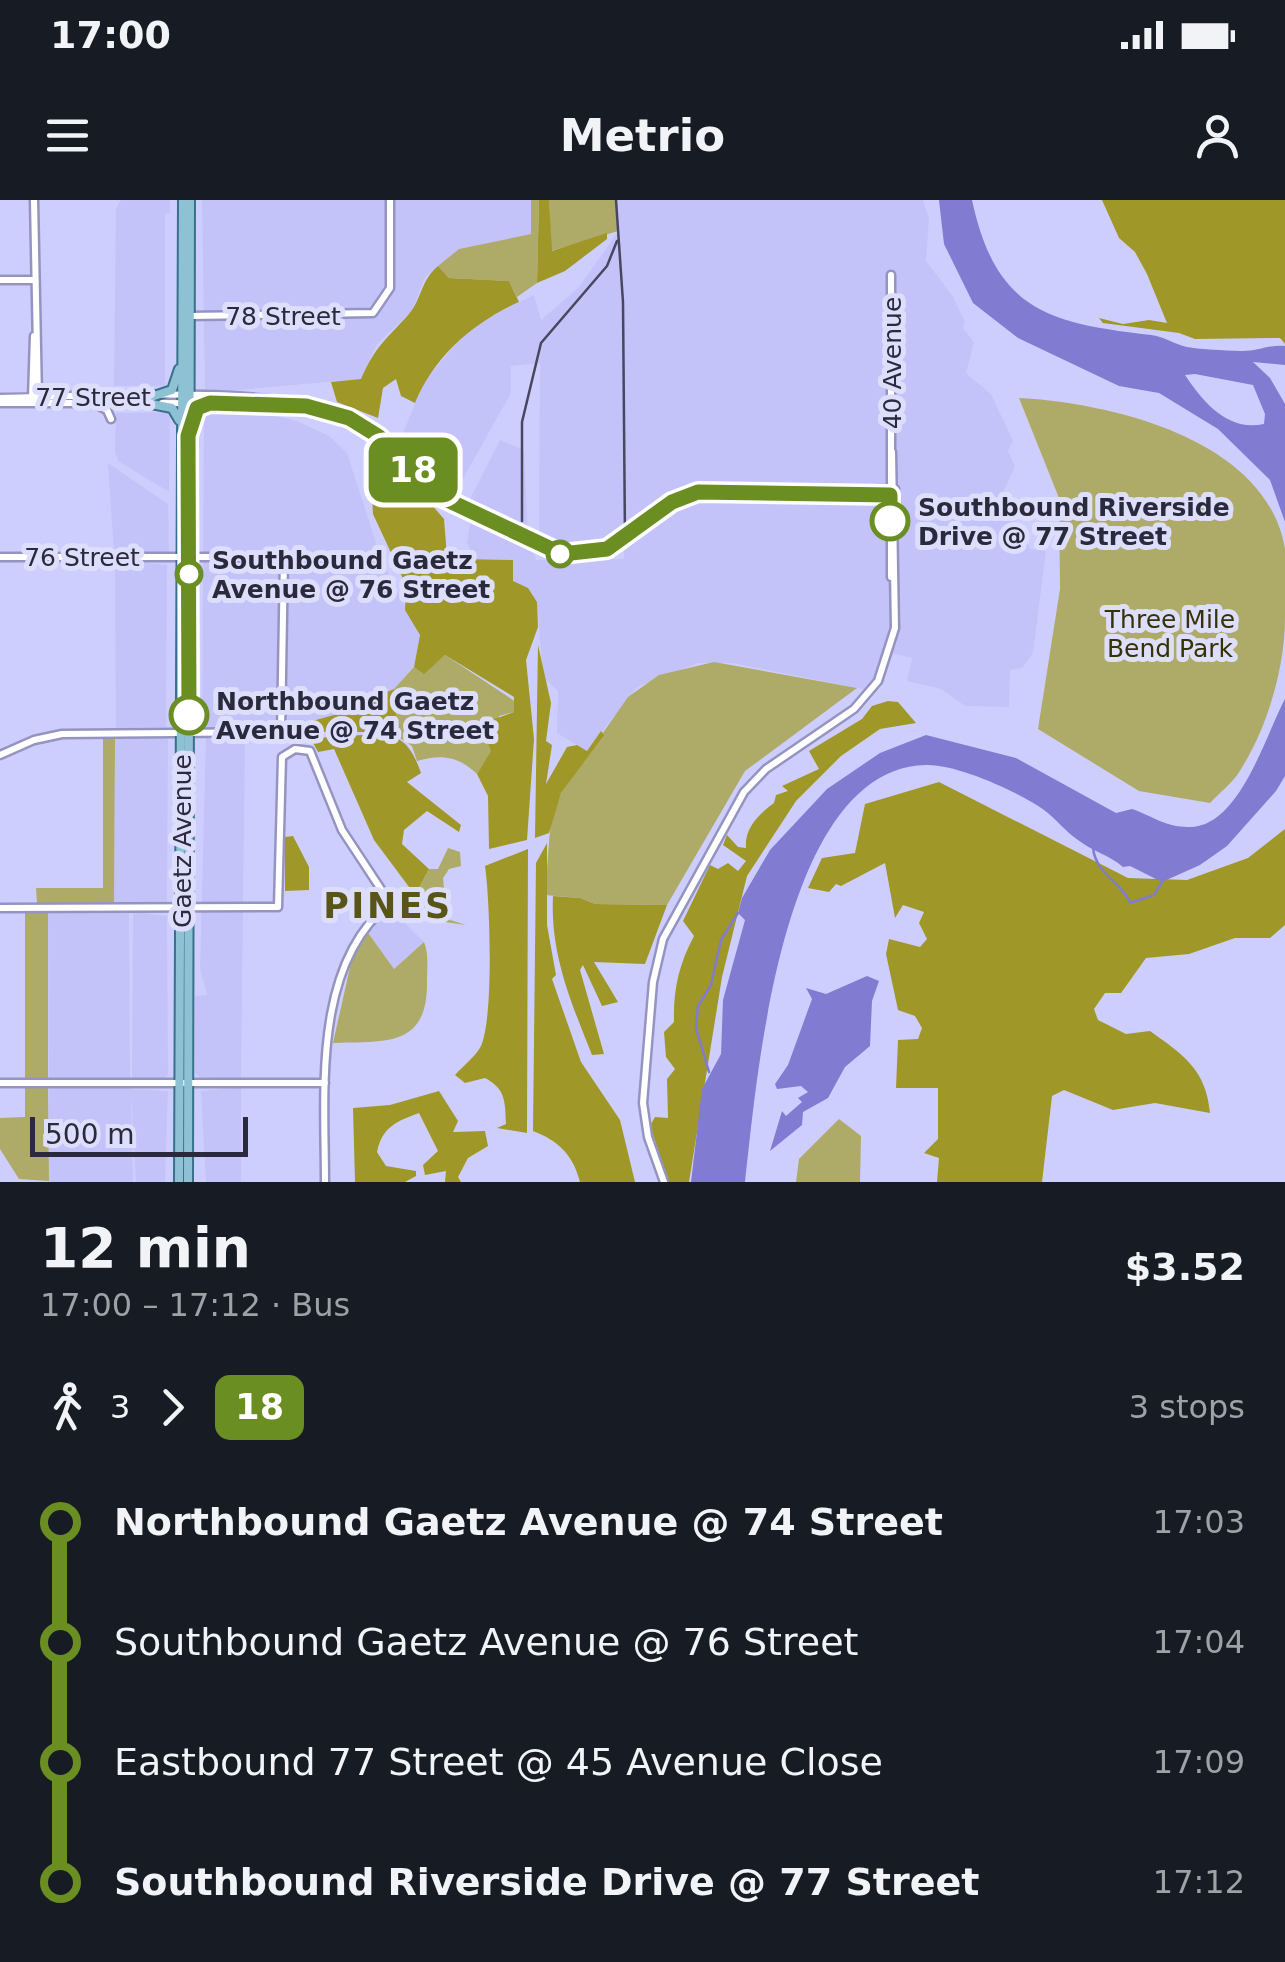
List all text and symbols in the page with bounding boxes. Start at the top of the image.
text: 17:00 [50,13,171,57]
icon: menu [40,108,95,163]
icon: person [1190,108,1245,163]
text: Metrio [560,109,725,162]
street label: 40 Avenue [878,297,907,429]
street label: 78 Street [225,302,341,331]
street label: 77 Street [35,383,151,412]
line badge: 18 [368,438,458,502]
text: 18 [389,450,437,490]
place label: Southbound Riverside Drive @ 77 Street [918,493,1230,551]
marker: Southbound Riverside Drive @ 77 Street [871,502,909,540]
unlabelled marker [547,541,573,567]
street label: 76 Street [24,543,140,572]
place label: Southbound Gaetz Avenue @ 76 Street [212,546,490,604]
marker: Southbound Gaetz Avenue @ 76 Street [176,561,202,587]
park label: Three Mile Bend Park [1104,605,1235,663]
place label: Northbound Gaetz Avenue @ 74 Street [216,687,494,745]
marker: Northbound Gaetz Avenue @ 74 Street [170,696,208,734]
street label: Gaetz Avenue [168,754,197,928]
district label: PINES [323,886,453,926]
scale bar [30,1112,248,1156]
text: 500 m [45,1118,135,1151]
text: 12 min [40,1216,251,1280]
text: $3.52 [1125,1245,1245,1289]
text: 17:00 – 17:12 · Bus [40,1286,350,1324]
icon: walk [40,1380,95,1435]
icon: forward [145,1380,200,1435]
text: 18 [235,1387,284,1427]
text: 3 [110,1388,130,1426]
text: 3 stops [1129,1388,1245,1426]
text: Northbound Gaetz Avenue @ 74 Street [114,1500,943,1544]
text: 17:03 [1153,1503,1245,1541]
text: Southbound Gaetz Avenue @ 76 Street [114,1620,858,1664]
text: 17:04 [1153,1623,1245,1661]
text: Eastbound 77 Street @ 45 Avenue Close [114,1740,883,1784]
text: 17:09 [1153,1743,1245,1781]
text: Southbound Riverside Drive @ 77 Street [114,1860,979,1904]
text: 17:12 [1153,1863,1245,1901]

